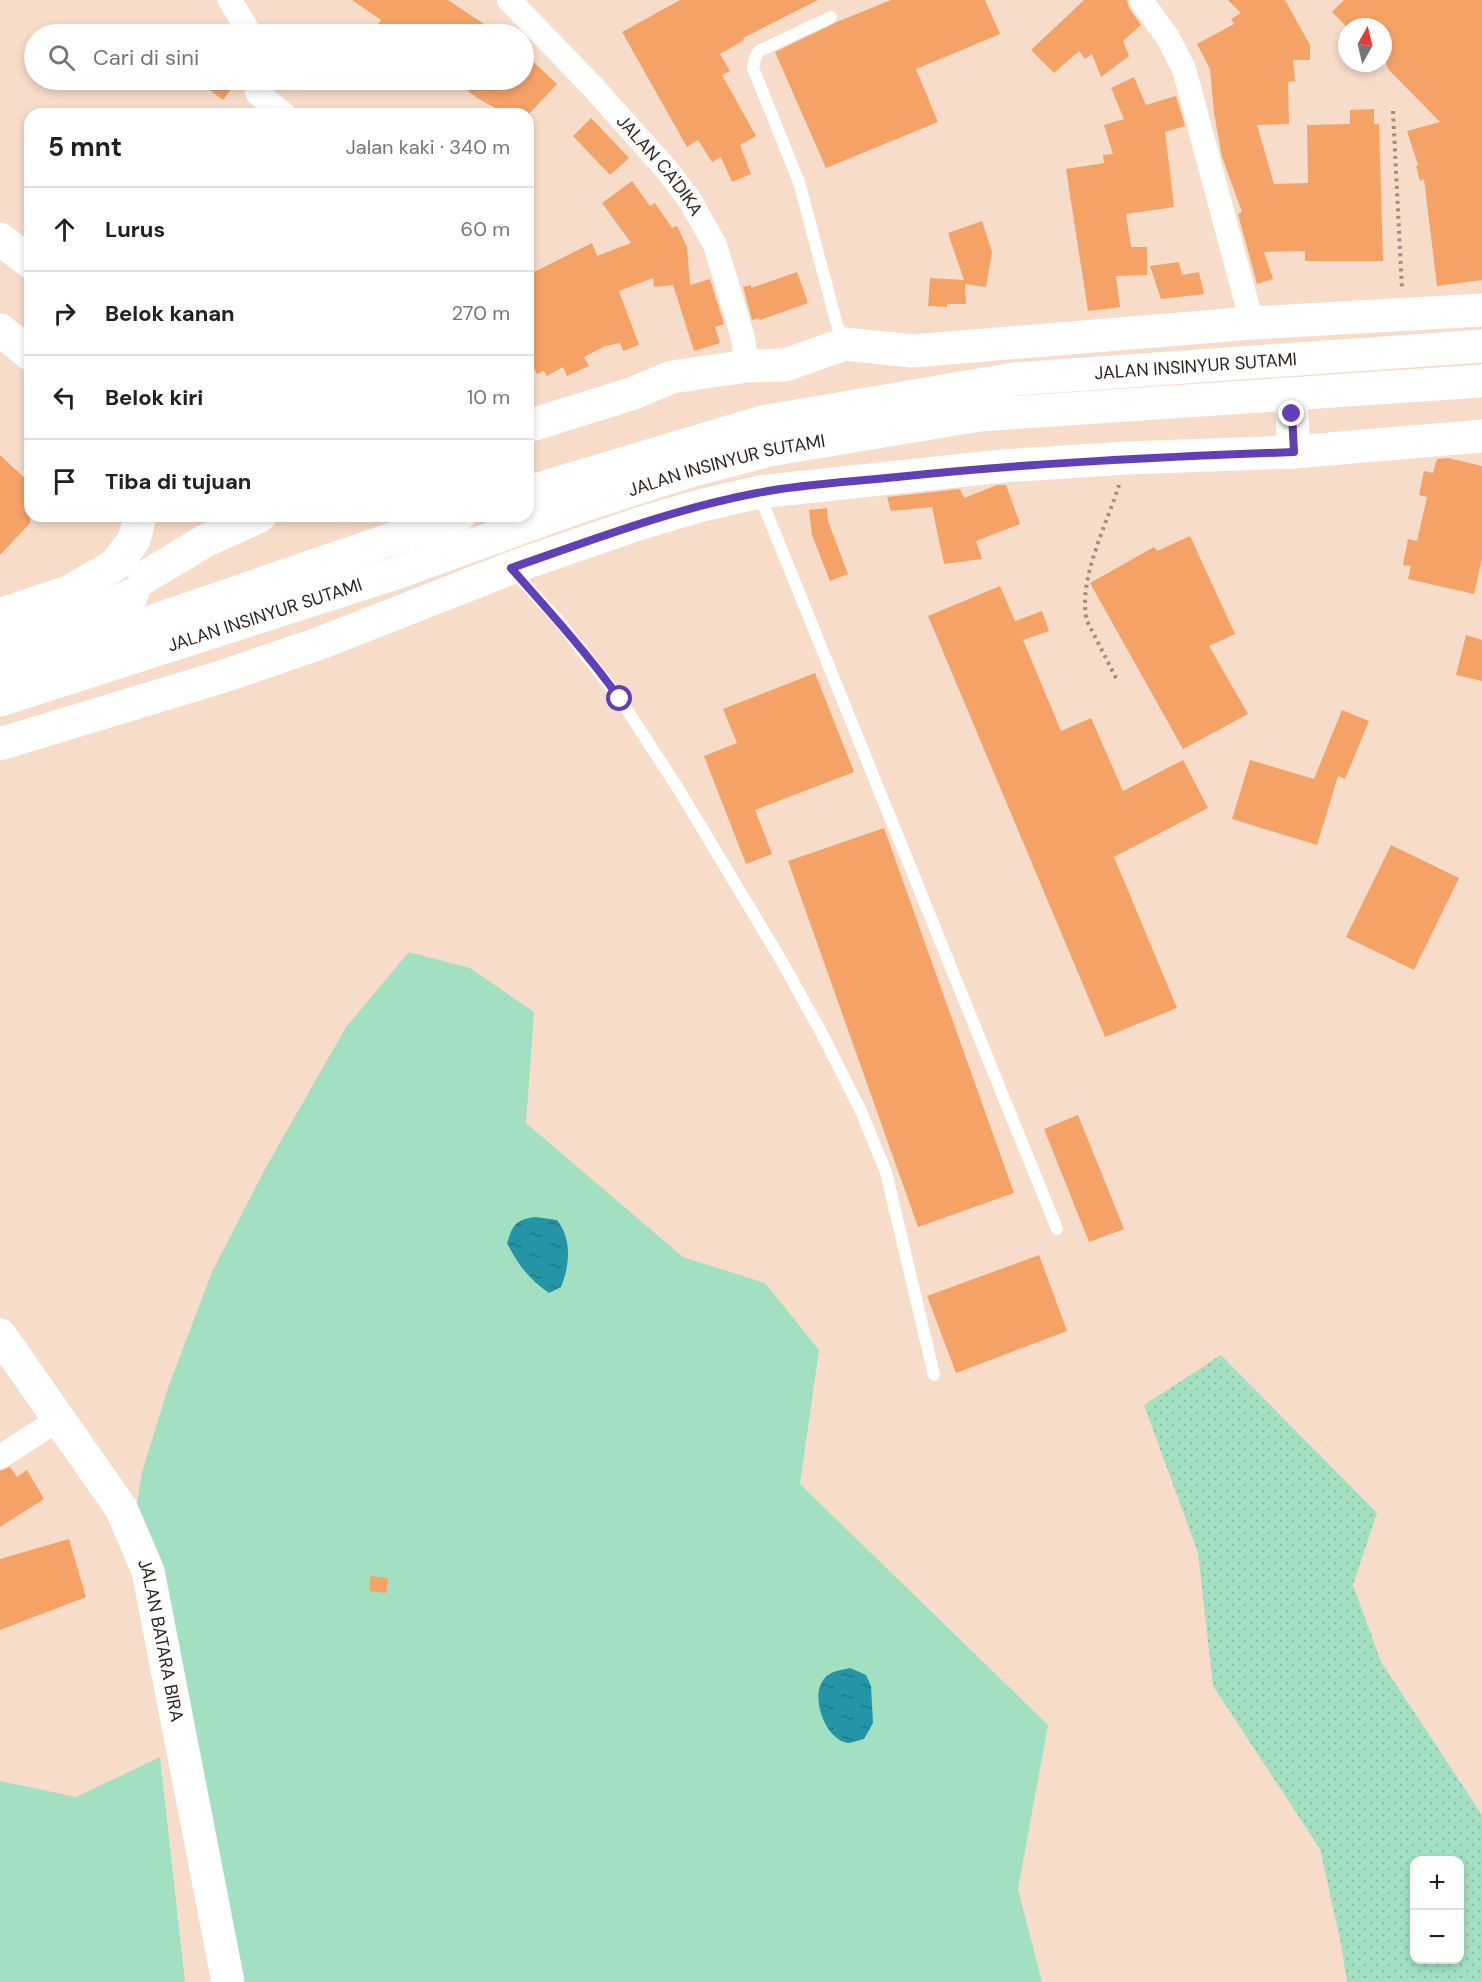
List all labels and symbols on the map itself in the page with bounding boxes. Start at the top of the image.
north arrow [1338,18,1392,72]
street label: JALAN CA'DIKA [611,109,708,220]
street label: JALAN INSINYUR SUTAMI [1094,347,1298,385]
route end [1278,400,1304,426]
street label: JALAN INSINYUR SUTAMI [625,429,827,502]
street label: JALAN INSINYUR SUTAMI [164,573,365,658]
route start [606,685,632,711]
street label: JALAN BATARA BIRA [132,1555,189,1724]

